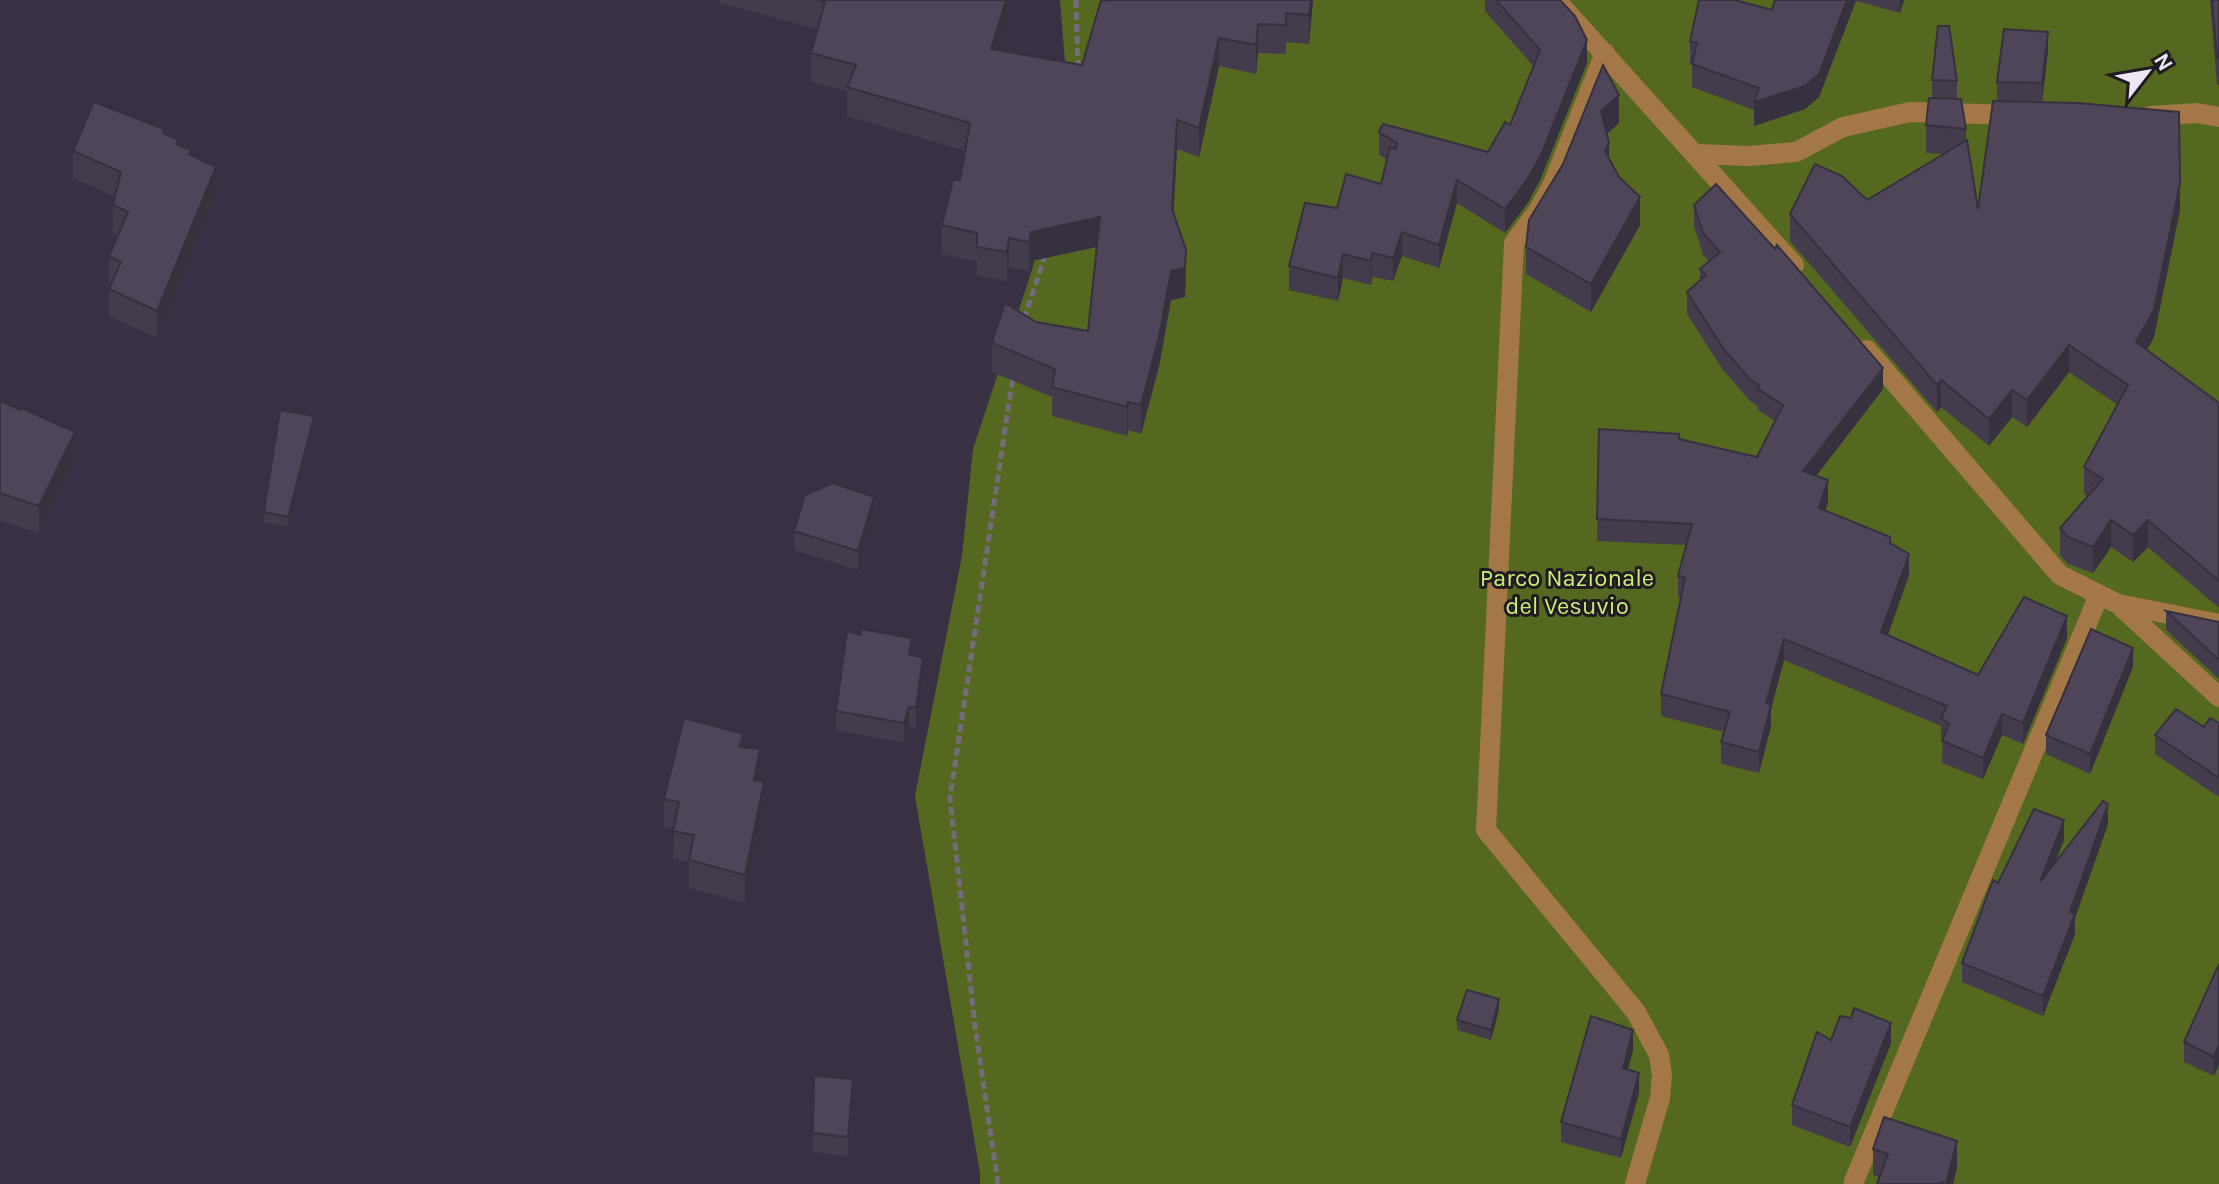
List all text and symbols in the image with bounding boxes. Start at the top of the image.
north arrow [2107,32,2187,112]
text: N [2148,49,2178,76]
park label: Parco Nazionale del Vesuvio [1480,564,1654,620]

